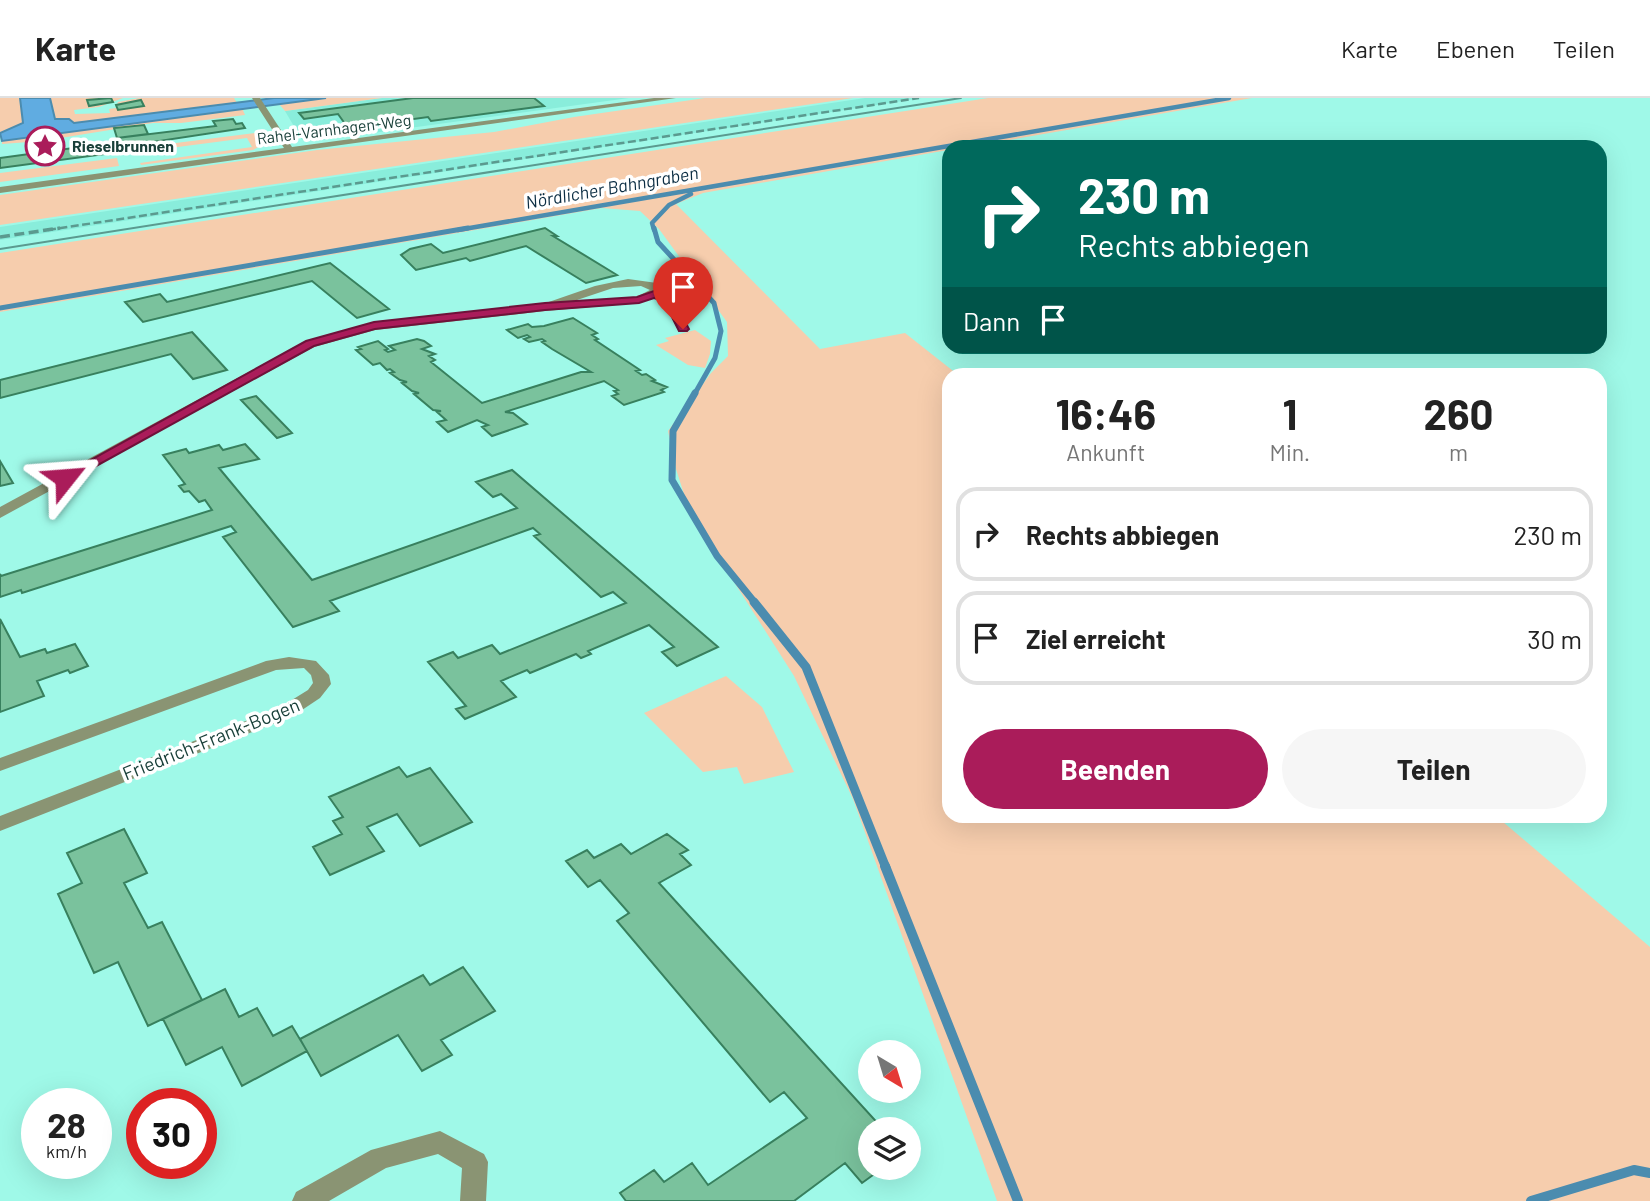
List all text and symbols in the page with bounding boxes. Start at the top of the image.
text: Karte [35,28,116,68]
text: Karte [1341,34,1398,63]
text: Ebenen [1436,34,1515,63]
text: Teilen [1553,34,1615,63]
street label: Rahel-Varnhagen-Weg [256,110,412,147]
place icon: Rieselbrunnen [24,125,66,167]
place label: Rieselbrunnen [72,136,174,155]
water label: Nördlicher Bahngraben [524,161,700,213]
text: 230 m [1078,165,1210,224]
icon: right [963,168,1054,259]
text: Rechts abbiegen [1078,225,1310,263]
pin [653,257,713,329]
icon: arrive [664,268,702,306]
icon: arrive [1034,301,1072,339]
text: Dann [963,305,1020,336]
text: 16:46 [1055,388,1156,438]
text: 1 [1282,388,1297,438]
text: 260 [1424,388,1494,438]
text: Ankunft [1066,438,1145,466]
text: Min. [1270,438,1310,466]
text: m [1449,438,1468,466]
position arrow [28,441,102,515]
icon: right [967,515,1005,553]
text: Rechts abbiegen [1026,519,1219,550]
text: 230 m [1513,519,1582,550]
icon: arrive [967,619,1005,657]
text: Ziel erreicht [1026,623,1166,654]
text: 30 m [1527,623,1582,654]
street label: Friedrich-Frank-Bogen [119,692,303,785]
button: Beenden [963,729,1268,809]
button: Teilen [1282,729,1586,809]
north arrow [858,1040,920,1102]
map controls [858,1040,921,1180]
speed limit sign: 30 [126,1088,217,1179]
text: 28 [47,1103,86,1145]
button: layers [858,1117,921,1180]
text: km/h [46,1140,87,1162]

